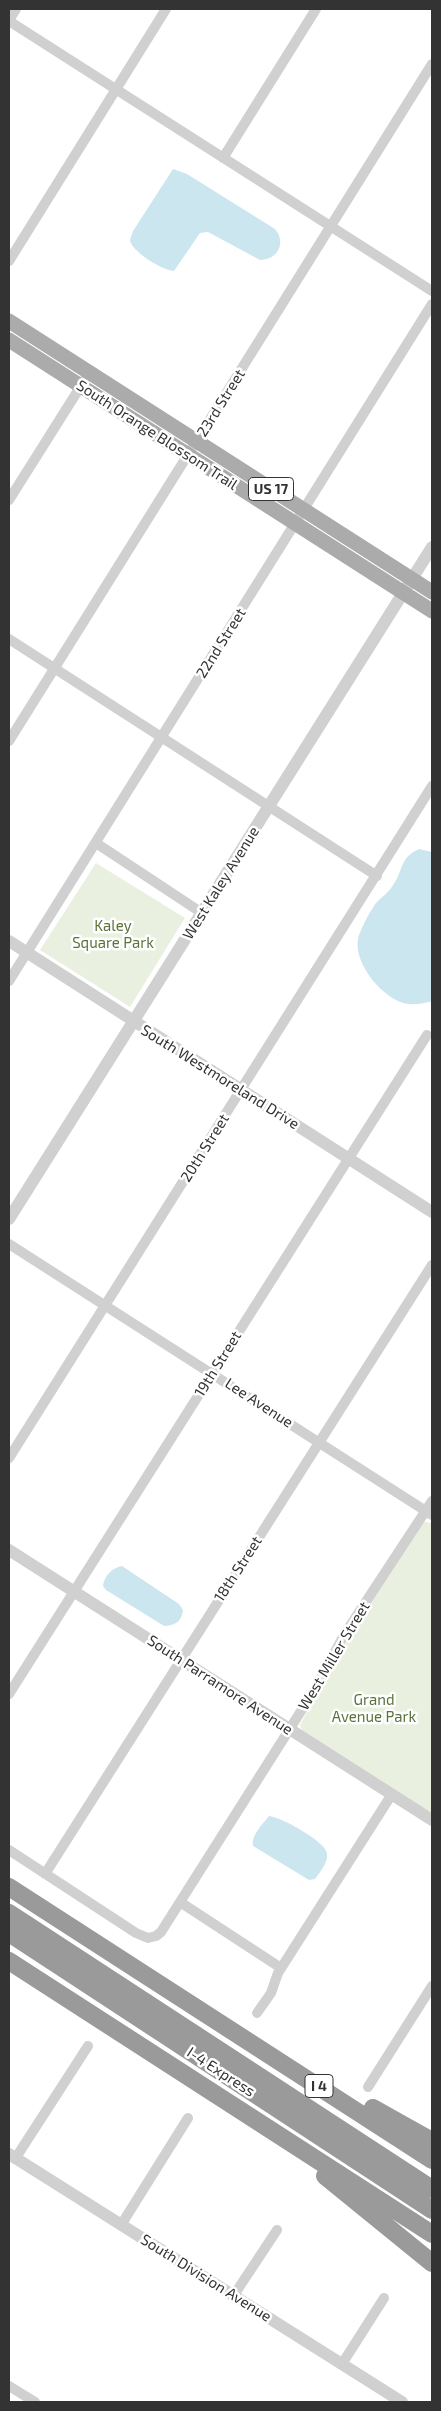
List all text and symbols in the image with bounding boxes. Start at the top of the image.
street label: 23rd Street [193,366,249,440]
street label: South Orange Blossom Trail [73,376,241,494]
road number: US 17 [248,478,294,500]
street label: 22nd Street [192,605,250,681]
street label: West Kaley Avenue [179,823,263,943]
park label: Kaley Square Park [72,917,154,952]
street label: South Westmoreland Drive [138,1021,302,1133]
street label: 20th Street [177,1111,233,1185]
street label: 19th Street [191,1328,245,1400]
street label: Lee Avenue [222,1374,296,1432]
street label: 18th Street [210,1533,266,1605]
street label: West Miller Street [294,1598,374,1714]
street label: South Parramore Avenue [144,1631,296,1739]
park label: Grand Avenue Park [332,1691,416,1726]
street label: I-4 Express [184,2043,258,2101]
road number: I 4 [305,2074,333,2098]
street label: South Division Avenue [137,2230,275,2326]

